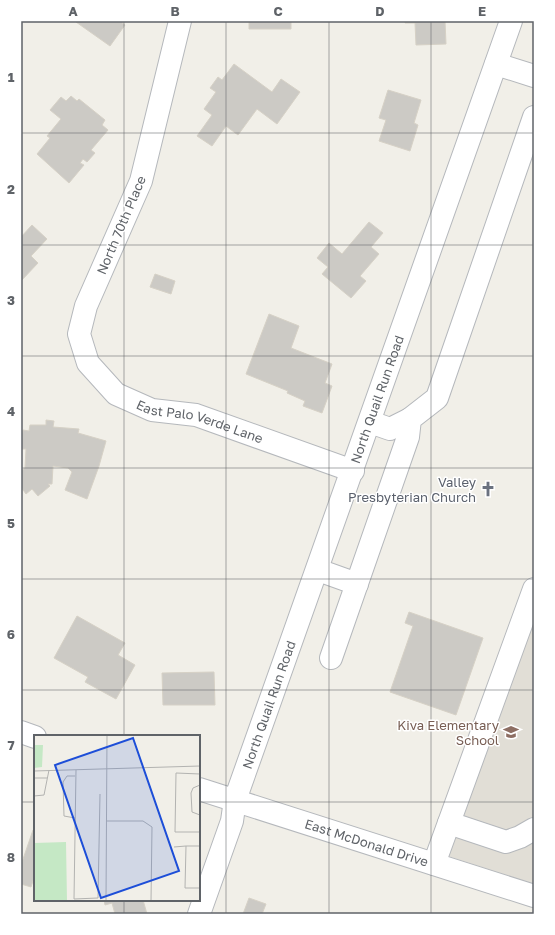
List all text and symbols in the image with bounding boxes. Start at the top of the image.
text: A [68,3,78,19]
text: B [170,3,180,19]
text: C [273,3,283,19]
text: D [375,3,385,19]
text: E [478,3,486,19]
text: 1 [8,69,15,85]
street label: North 70th Place [93,173,149,277]
text: 2 [7,181,15,197]
text: 3 [7,292,15,308]
street label: North Quail Run Road [347,333,407,466]
street label: East Palo Verde Lane [134,396,265,446]
text: 4 [7,403,15,419]
place label: Valley Presbyterian Church [348,474,477,505]
church icon: Valley Presbyterian Church [479,480,497,498]
text: 5 [7,515,15,531]
text: 6 [7,626,15,642]
street label: North Quail Run Road [239,638,299,771]
place label: Kiva Elementary School [397,717,500,748]
school or university icon: Kiva Elementary School [502,723,520,741]
inset map [34,735,200,901]
text: 7 [7,737,15,753]
street label: East McDonald Drive [303,815,430,870]
text: 8 [7,849,15,865]

